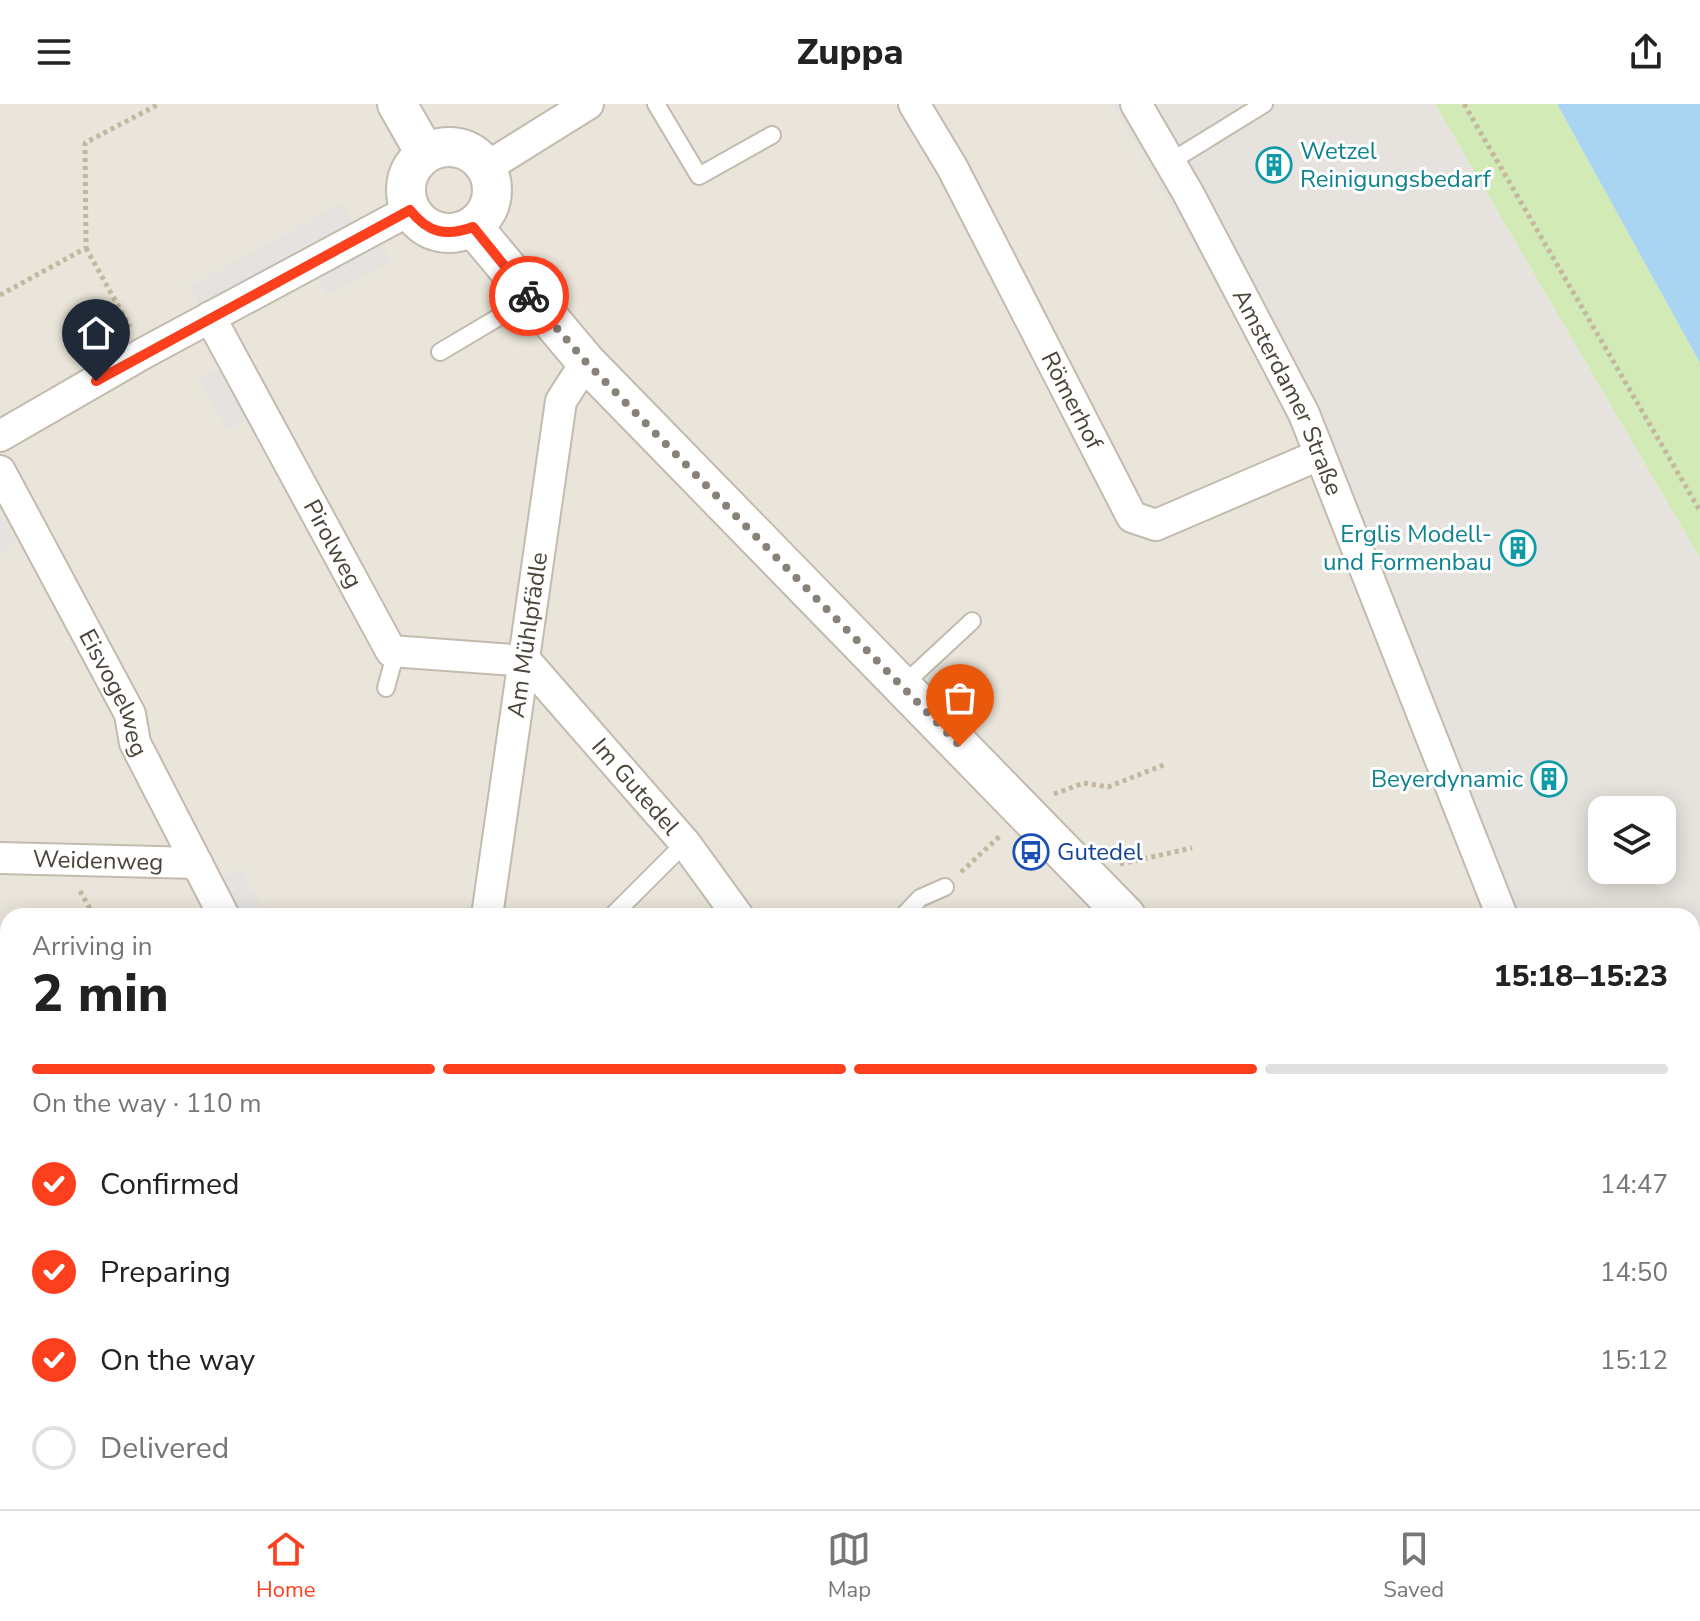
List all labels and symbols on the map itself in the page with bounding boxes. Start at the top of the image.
place label: Wetzel Reinigungsbedarf [1300,135,1492,195]
building icon: Wetzel Reinigungsbedarf [1255,146,1293,184]
courier [489,256,569,336]
street label: Amsterdamer Straße [1225,283,1351,500]
pin [62,299,130,381]
street label: Römerhof [1034,346,1111,456]
street label: Pirolweg [296,494,370,594]
place label: Erglis Modell- und Formenbau [1323,518,1492,578]
building icon: Erglis Modell- und Formenbau [1499,529,1537,567]
street label: Am Mühlpfädle [500,550,555,720]
street label: Eisvogelweg [72,623,155,762]
pin [926,664,994,746]
street label: Im Gutedel [585,731,687,842]
building icon: Beyerdynamic [1530,760,1568,798]
place label: Beyerdynamic [1371,763,1523,795]
bus stop icon: Gutedel [1012,833,1050,871]
place label: Gutedel [1057,836,1143,868]
street label: Weidenweg [32,843,164,878]

